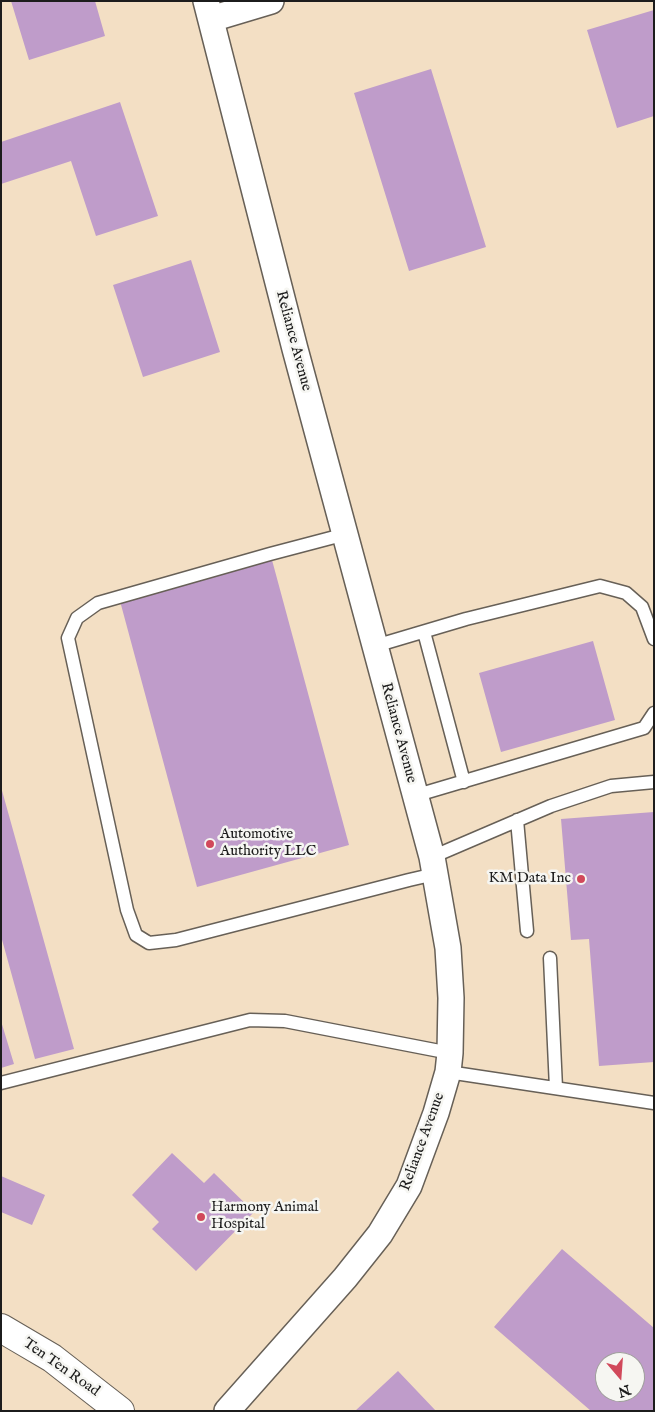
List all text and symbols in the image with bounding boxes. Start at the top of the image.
street label: Reliance Avenue [271,289,315,393]
street label: Reliance Avenue [376,681,420,785]
place label: Automotive Authority LLC [220,826,316,861]
marker: Automotive Authority LLC [204,838,216,850]
place label: KM Data Inc [488,870,571,888]
marker: KM Data Inc [575,873,587,885]
street label: Reliance Avenue [397,1090,449,1194]
place label: Harmony Animal Hospital [211,1199,318,1234]
marker: Harmony Animal Hospital [195,1211,207,1223]
street label: Ten Ten Road [19,1335,103,1401]
north arrow [595,1352,645,1402]
text: N [616,1380,633,1401]

